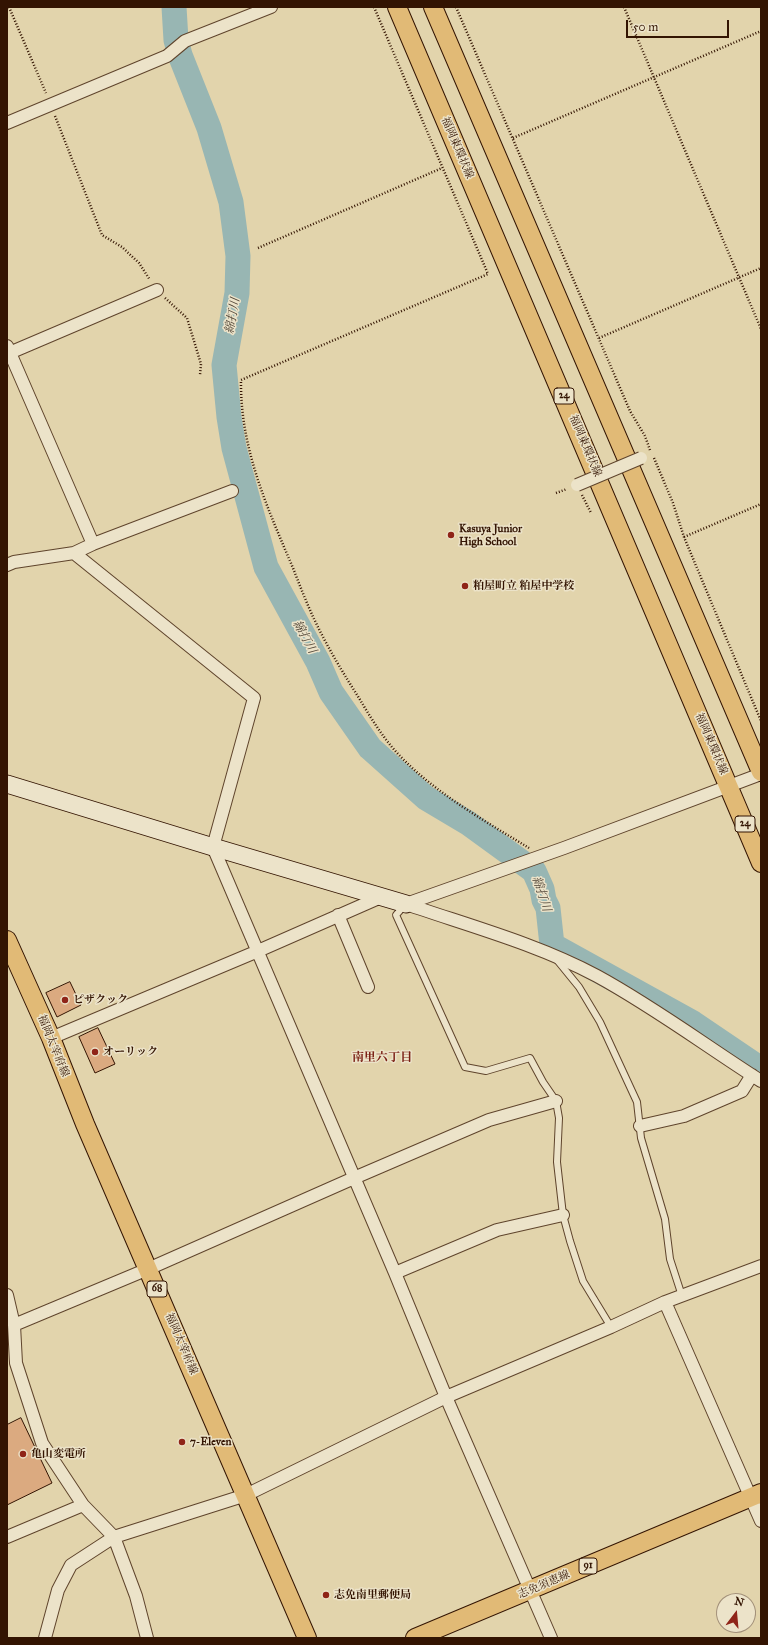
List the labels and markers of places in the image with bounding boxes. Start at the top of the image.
place label: Kasuya Junior High School [459,522,522,548]
marker: Kasuya Junior High School [446,530,456,540]
place label: 粕屋町立 粕屋中学校 [473,579,574,593]
marker: 粕屋町立 粕屋中学校 [460,581,470,591]
place label: ピザクック [73,993,128,1007]
marker: ピザクック [60,995,70,1005]
place label: オーリック [103,1045,158,1059]
marker: オーリック [90,1047,100,1057]
place label: 7-Eleven [190,1435,231,1449]
marker: 7-Eleven [177,1437,187,1447]
place label: 亀山変電所 [31,1447,86,1461]
marker: 亀山変電所 [18,1449,28,1459]
place label: 志免南里郵便局 [334,1588,411,1602]
marker: 志免南里郵便局 [321,1590,331,1600]

